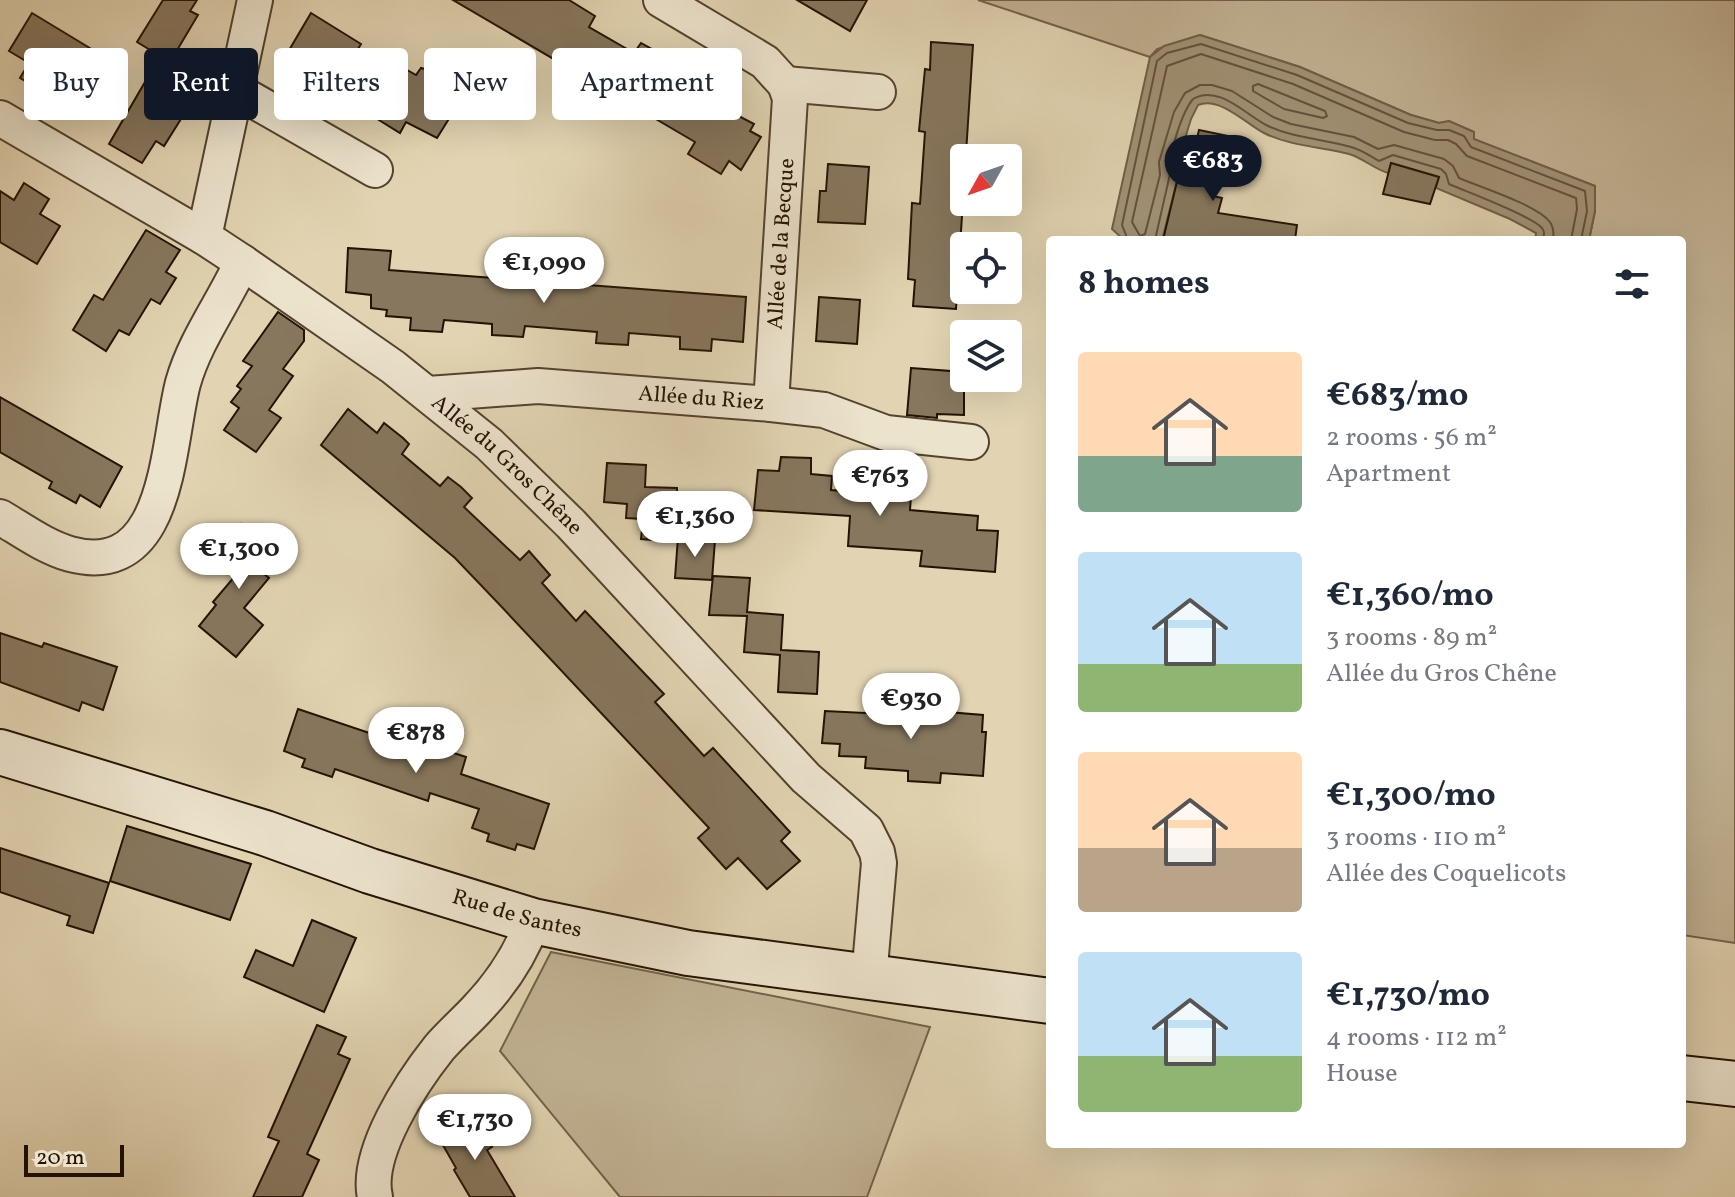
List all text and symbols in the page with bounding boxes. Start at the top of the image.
chip: Buy [24,48,128,120]
chip: Rent [144,48,258,120]
chip: Filters [274,48,408,120]
chip: New [424,48,536,120]
chip: Apartment [552,48,742,120]
pin: €683 [1166,135,1260,203]
text: €683 [1183,143,1243,179]
north arrow [950,144,1022,216]
map controls [950,144,1022,392]
street label: Allée de la Becque [761,157,803,331]
button: locate [950,232,1022,304]
pin: €1,090 [479,237,609,305]
text: €1,090 [502,245,586,281]
text: 8 homes [1078,261,1210,308]
icon: filters [1610,262,1654,306]
button: layers [950,320,1022,392]
text: €683/mo [1326,373,1468,420]
street label: Allée du Riez [637,378,765,419]
icon: home [1142,384,1238,480]
street label: Allée du Gros Chêne [424,388,590,542]
text: 2 rooms · 56 m² [1326,420,1497,456]
pin: €763 [833,450,927,518]
text: Apartment [1326,456,1451,492]
text: €763 [851,458,909,494]
pin: €1,360 [630,491,760,559]
text: €1,360 [655,499,735,535]
pin: €1,300 [174,523,304,591]
text: €1,300 [198,531,280,567]
text: €1,360/mo [1326,573,1494,620]
icon: home [1142,584,1238,680]
text: 3 rooms · 89 m² [1326,620,1497,656]
text: Allée du Gros Chêne [1326,656,1557,692]
pin: €930 [864,673,958,741]
text: €930 [880,681,942,717]
pin: €878 [369,707,463,775]
text: €878 [386,715,446,751]
text: €1,300/mo [1326,773,1496,820]
icon: home [1142,784,1238,880]
text: 3 rooms · 110 m² [1326,820,1506,856]
text: Allée des Coquelicots [1326,856,1566,892]
street label: Rue de Santes [448,882,584,946]
text: €1,730/mo [1326,973,1490,1020]
icon: home [1142,984,1238,1080]
text: 4 rooms · 112 m² [1326,1020,1507,1056]
text: House [1326,1056,1398,1092]
pin: €1,730 [410,1094,540,1162]
text: €1,730 [436,1102,514,1138]
scale bar [24,1141,124,1177]
text: 20 m [36,1143,85,1174]

